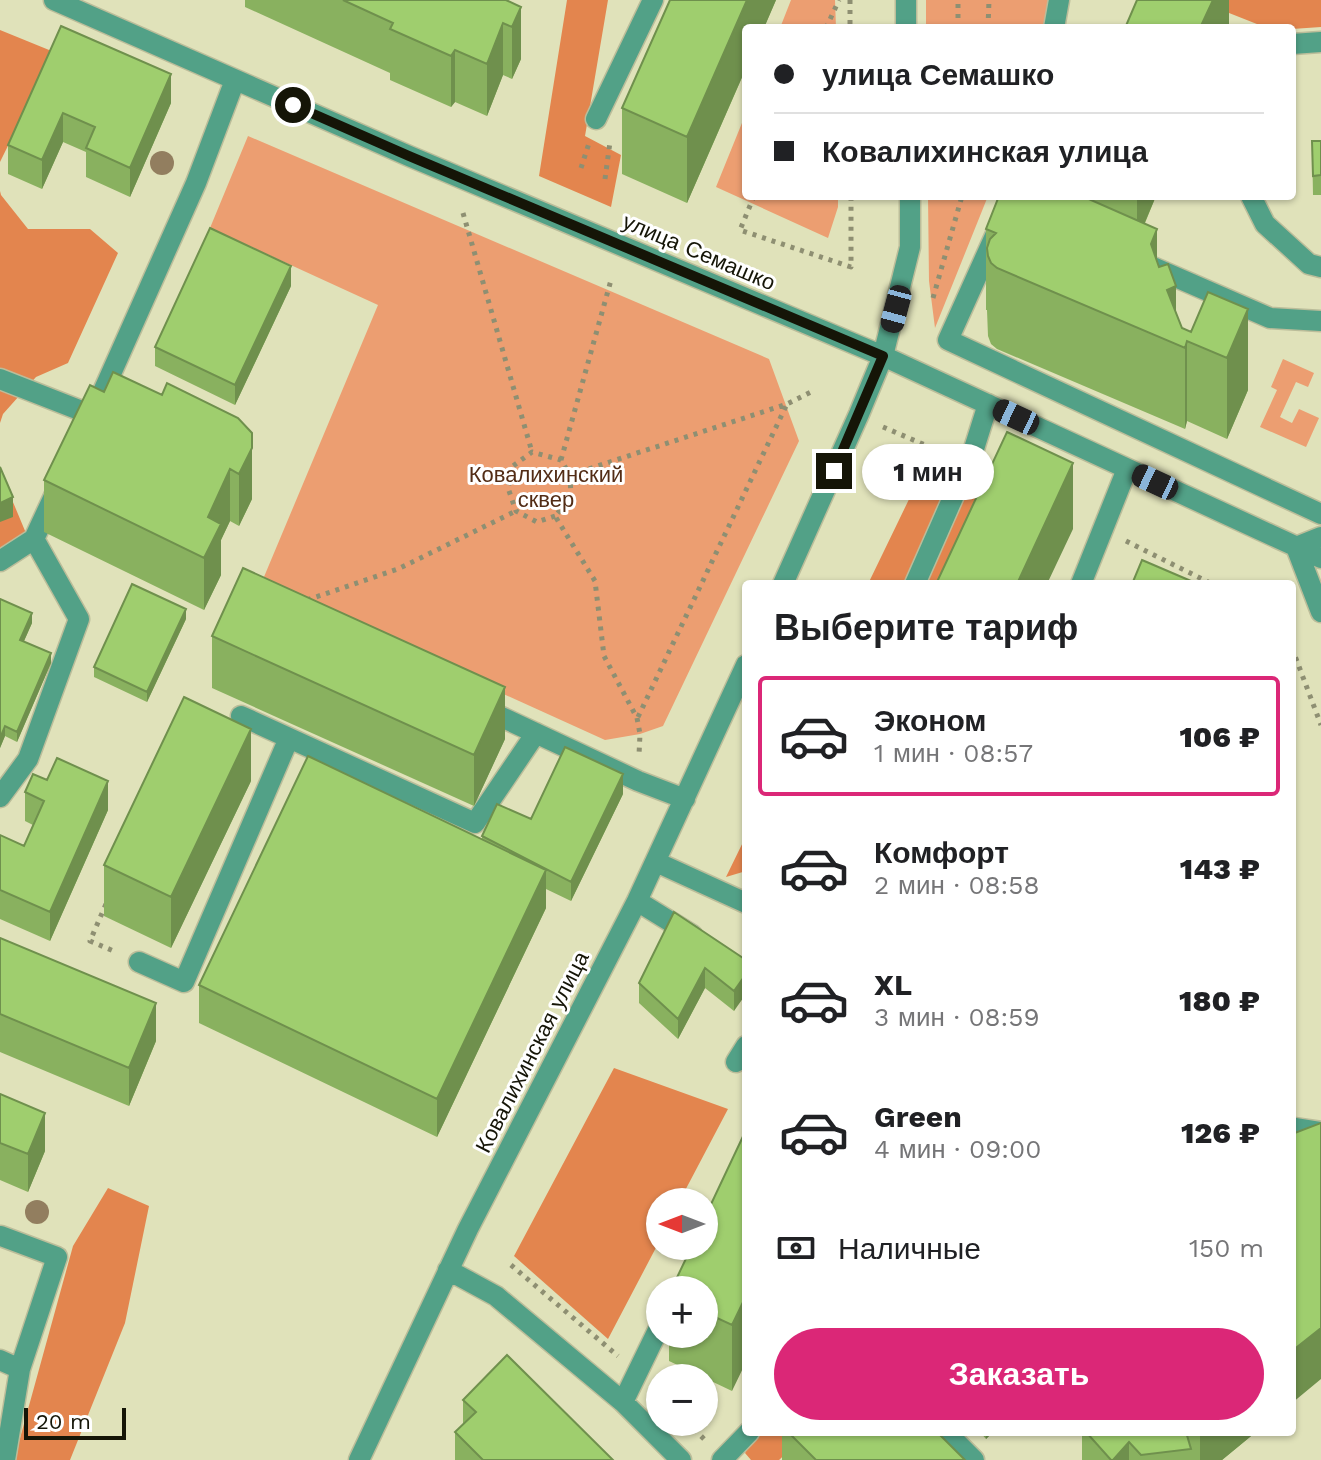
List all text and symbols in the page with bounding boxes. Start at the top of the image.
text: улица Семашко [822,57,1054,92]
route start [275,87,311,123]
text: Ковалихинская улица [822,134,1148,169]
street label: улица Семашко [619,209,779,295]
car [878,283,914,335]
car [989,396,1043,438]
callout: 1 мин [862,443,994,499]
route end [816,453,852,489]
text: 1 мин [893,457,963,487]
car [1128,461,1182,503]
park label: Ковалихинский сквер [469,462,623,512]
text: Выберите тариф [774,607,1078,649]
icon: car [778,700,850,772]
text: Эконом [874,703,987,738]
text: 106 ₽ [1179,719,1260,754]
text: 1 мин · 08:57 [874,738,1033,768]
icon: car [778,832,850,904]
text: Комфорт [874,835,1009,870]
text: 143 ₽ [1180,851,1260,886]
text: 2 мин · 08:58 [874,870,1039,900]
street label: Ковалихинская улица [470,947,594,1157]
icon: car [778,964,850,1036]
text: XL [874,967,912,1002]
text: 180 ₽ [1179,983,1260,1018]
text: 3 мин · 08:59 [874,1002,1039,1032]
icon: car [778,1096,850,1168]
text: Green [874,1099,962,1134]
text: 126 ₽ [1181,1115,1260,1150]
text: 4 мин · 09:00 [874,1134,1041,1164]
north arrow [646,1188,718,1260]
map controls [646,1188,718,1436]
icon: cash [774,1226,818,1270]
text: Наличные [838,1231,981,1266]
text: 150 m [1189,1233,1264,1263]
button: + [646,1276,718,1348]
button: Заказать [774,1328,1264,1420]
button: − [646,1364,718,1436]
scale bar [24,1404,126,1440]
text: 20 m [36,1409,91,1434]

